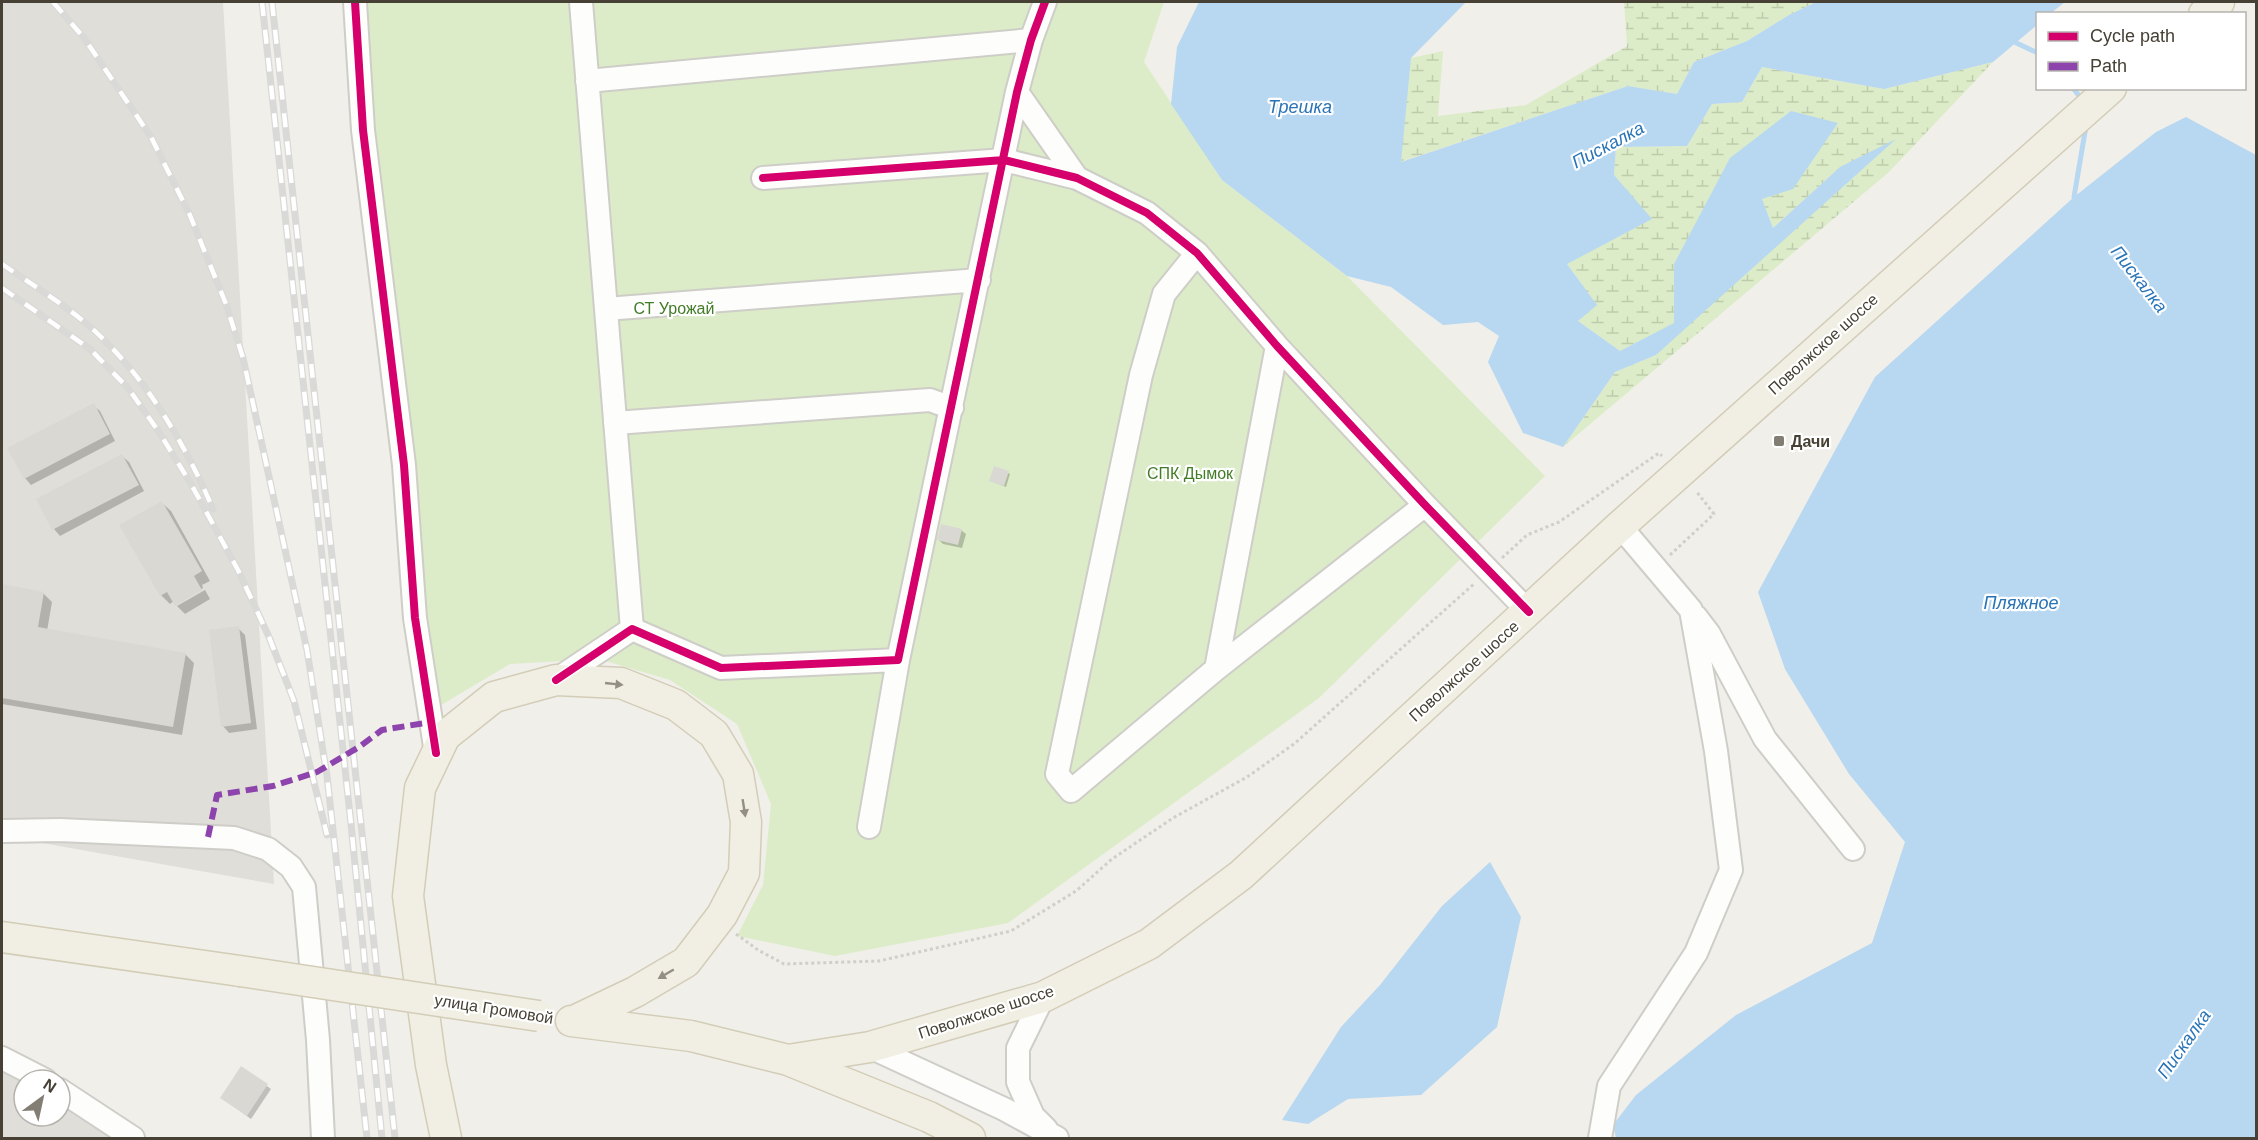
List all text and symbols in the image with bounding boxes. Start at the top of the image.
legend [2036,12,2246,90]
text: Cycle path [2090,26,2175,46]
text: Path [2090,56,2127,76]
water label: Трешка [1268,97,1332,117]
water label: Пискалка [1568,118,1648,172]
water label: Пискалка [2107,242,2171,316]
street label: Поволжское шоссе [1765,290,1881,398]
park label: СТ Урожай [634,300,714,317]
place label: Дачи [1791,433,1830,450]
marker: Дачи [1772,434,1786,448]
park label: СПК Дымок [1147,465,1234,482]
water label: Пляжное [1983,593,2059,613]
street label: Поволжское шоссе [1406,617,1522,725]
one-way arrow [605,679,624,689]
one-way arrow [739,799,748,818]
one-way arrow [658,968,674,979]
street label: Поволжское шоссе [916,982,1056,1042]
street label: улица Громовой [433,991,555,1027]
water label: Пискалка [2153,1006,2215,1082]
north arrow [12,1068,72,1128]
text: N [40,1076,59,1096]

